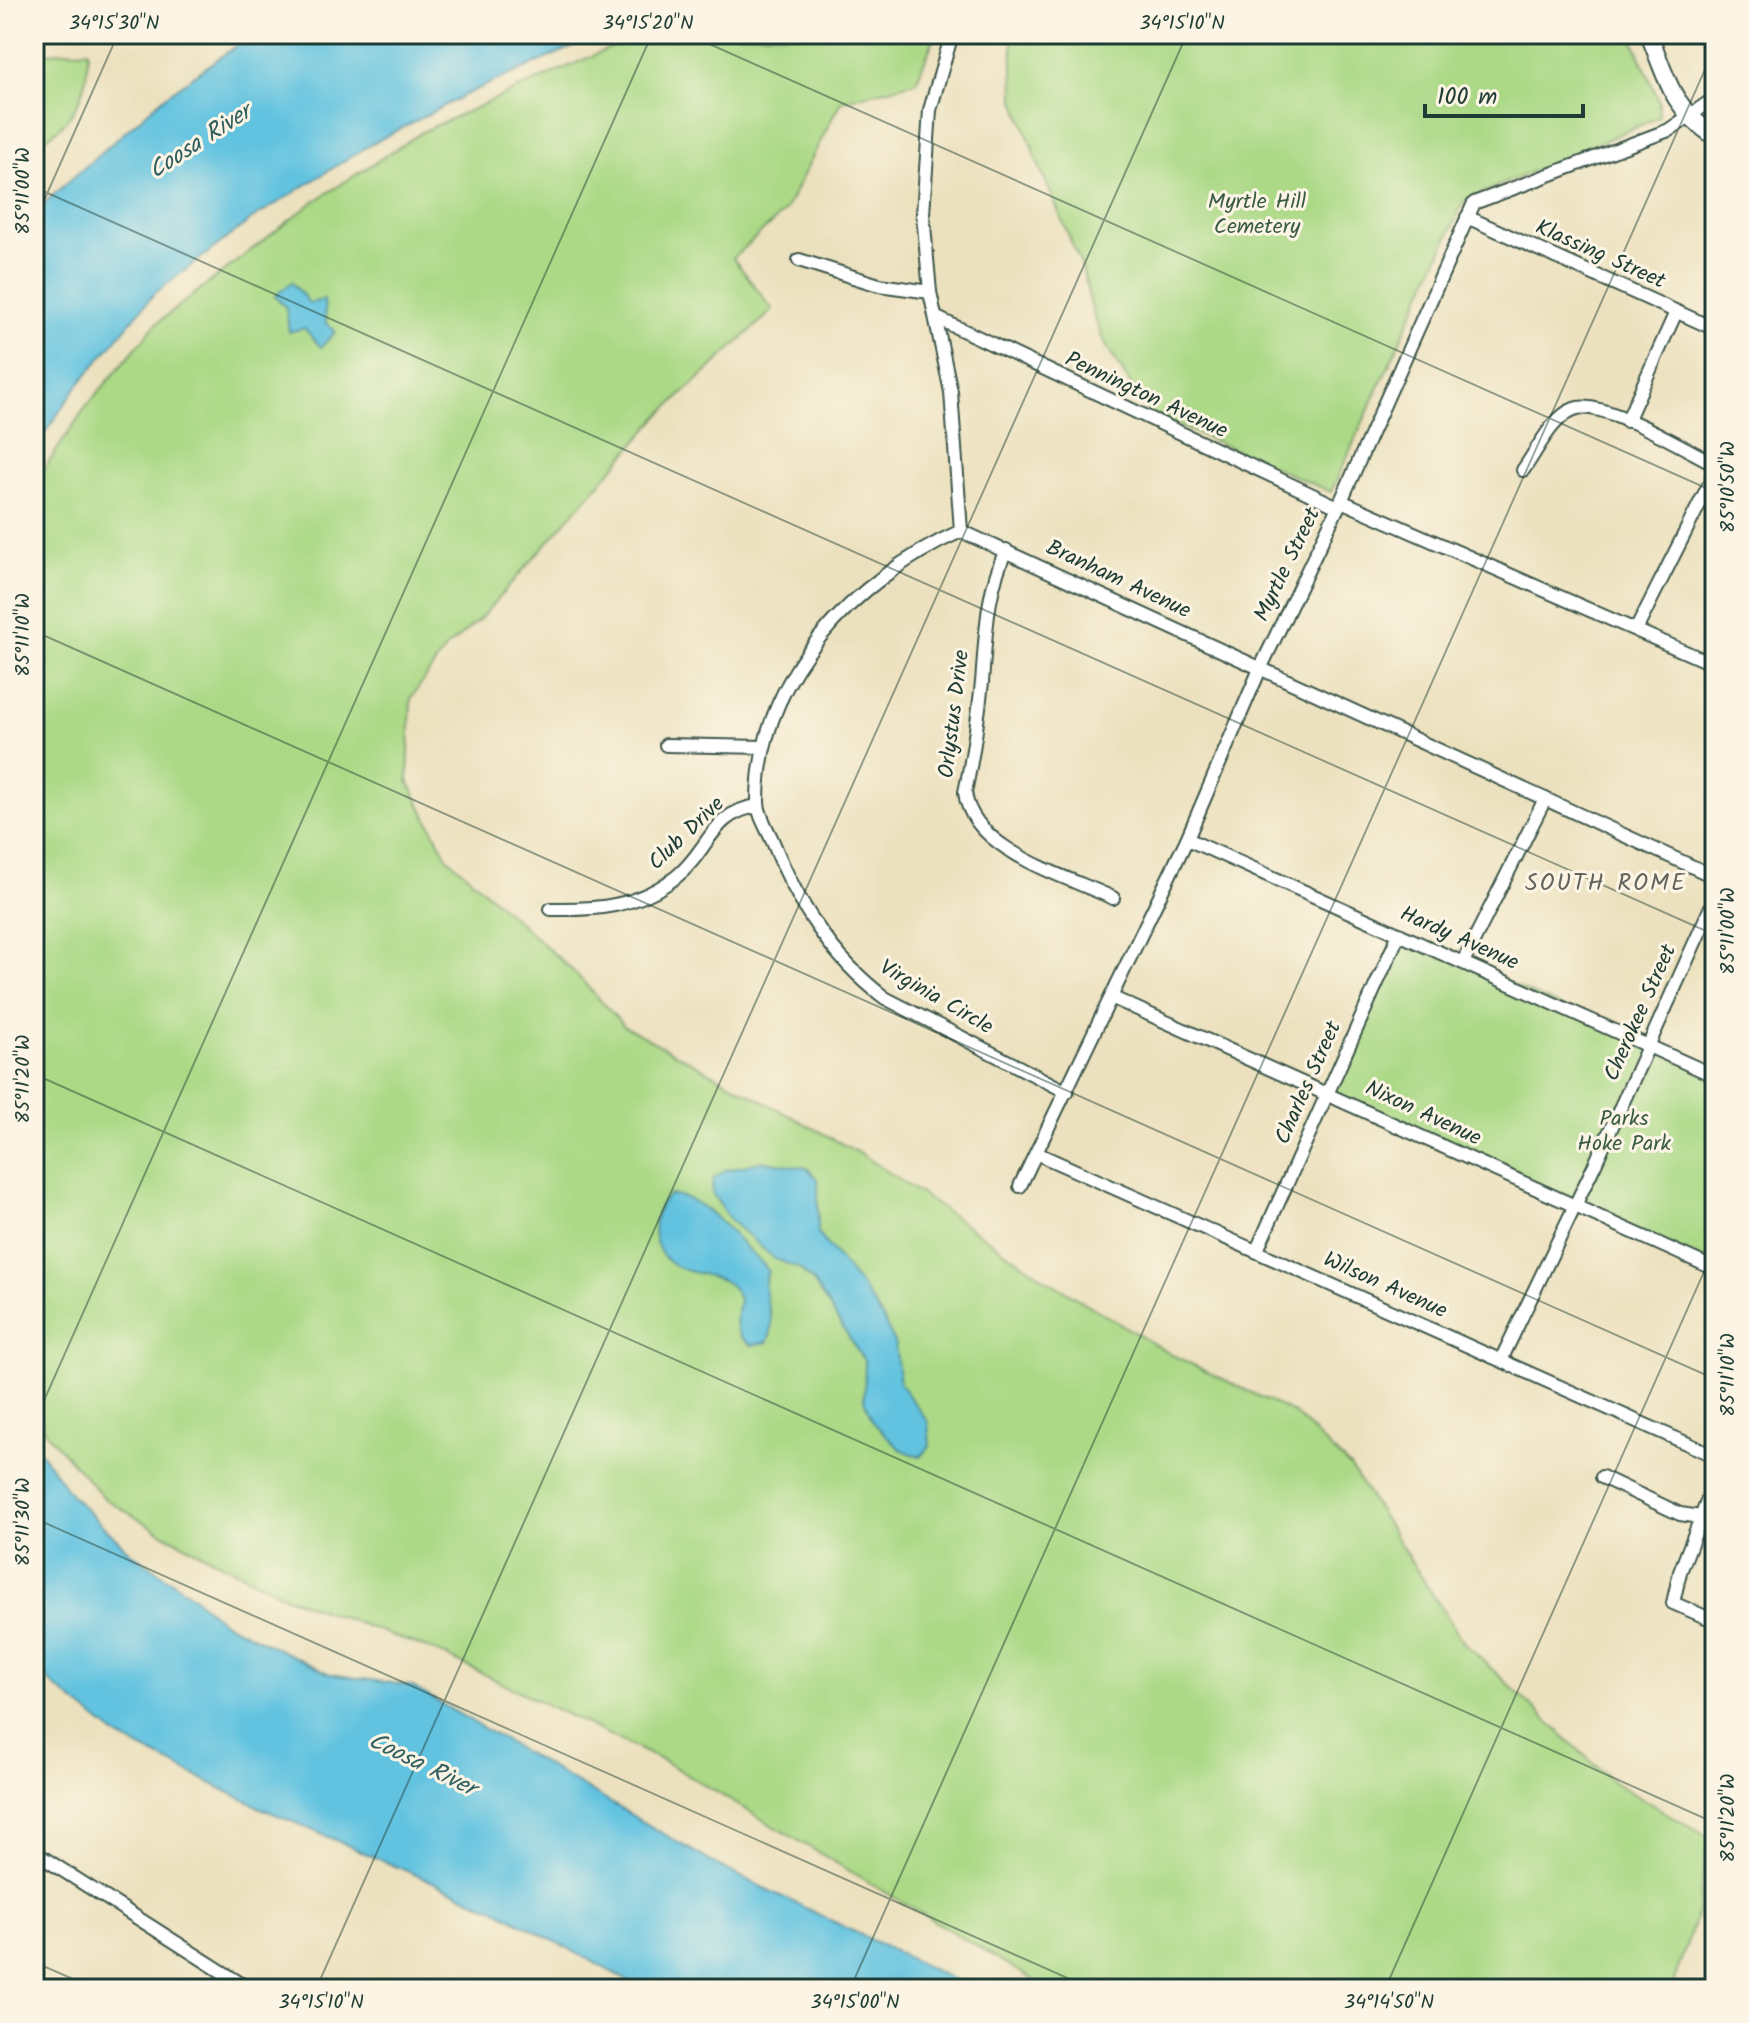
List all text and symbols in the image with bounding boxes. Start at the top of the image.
text: 34°15'30"N [69,8,159,40]
text: 34°15'20"N [603,8,693,40]
text: 34°15'10"N [1139,8,1225,40]
scale bar [1425,68,1583,118]
text: 100 m [1437,78,1497,117]
water label: Coosa River [141,91,263,190]
text: 85°11'00"W [8,147,40,235]
park label: Myrtle Hill Cemetery [1208,185,1307,245]
street label: Klassing Street [1529,211,1671,300]
street label: Pennington Avenue [1059,343,1233,449]
text: 85°10'50"W [1713,441,1745,533]
street label: Myrtle Street [1245,501,1331,628]
street label: Branham Avenue [1040,531,1196,629]
text: 85°11'10"W [8,593,40,677]
street label: Orlystus Drive [930,648,980,780]
street label: Club Drive [641,788,734,880]
district label: SOUTH ROME [1525,864,1687,903]
text: 85°11'00"W [1713,887,1745,975]
street label: Hardy Avenue [1394,897,1524,981]
street label: Cherokee Street [1595,938,1687,1087]
street label: Virginia Circle [872,951,1000,1045]
street label: Charles Street [1266,1015,1352,1150]
text: 85°11'20"W [8,1035,40,1123]
street label: Nixon Avenue [1359,1072,1487,1156]
park label: Parks Hoke Park [1577,1102,1671,1162]
street label: Wilson Avenue [1317,1243,1453,1329]
text: 85°11'10"W [1713,1333,1745,1417]
text: 85°11'30"W [8,1478,40,1566]
water label: Coosa River [361,1722,487,1810]
text: 85°11'20"W [1713,1774,1745,1862]
text: 34°15'10"N [278,1987,364,2019]
text: 34°15'00"N [810,1987,900,2019]
text: 34°14'50"N [1344,1987,1434,2019]

